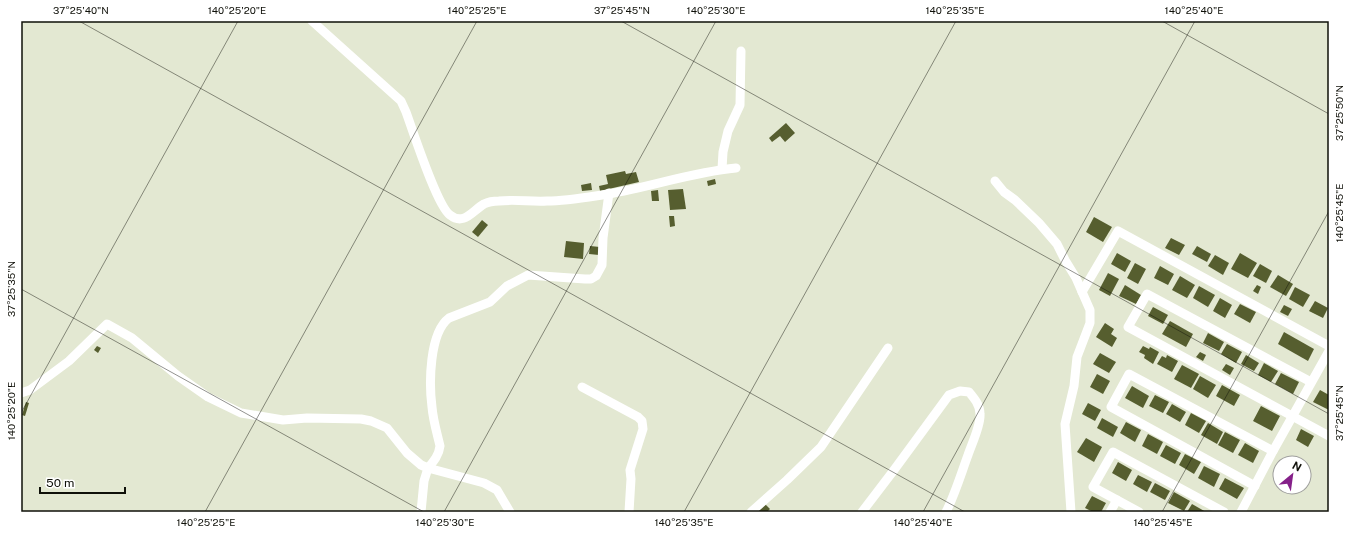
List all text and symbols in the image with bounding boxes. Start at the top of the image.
text: 37°25'40"N [53,4,109,16]
text: 140°25'20"E [208,4,266,16]
text: 140°25'25"E [448,4,506,16]
text: 37°25'45"N [594,4,650,16]
text: 140°25'30"E [687,4,745,16]
text: 140°25'35"E [925,4,985,16]
text: 140°25'40"E [1165,4,1223,16]
text: 37°25'50"N [1333,85,1345,141]
text: 140°25'45"E [1333,183,1345,243]
text: 37°25'35"N [5,261,17,317]
text: 140°25'20"E [5,382,17,440]
text: 37°25'45"N [1333,385,1345,441]
north arrow [1272,455,1312,495]
text: N [1290,459,1304,474]
scale bar [40,469,125,495]
text: 50 m [46,476,74,490]
text: 140°25'25"E [177,516,235,528]
text: 140°25'30"E [416,516,474,528]
text: 140°25'35"E [654,516,714,528]
text: 140°25'40"E [894,516,952,528]
text: 140°25'45"E [1133,516,1193,528]

